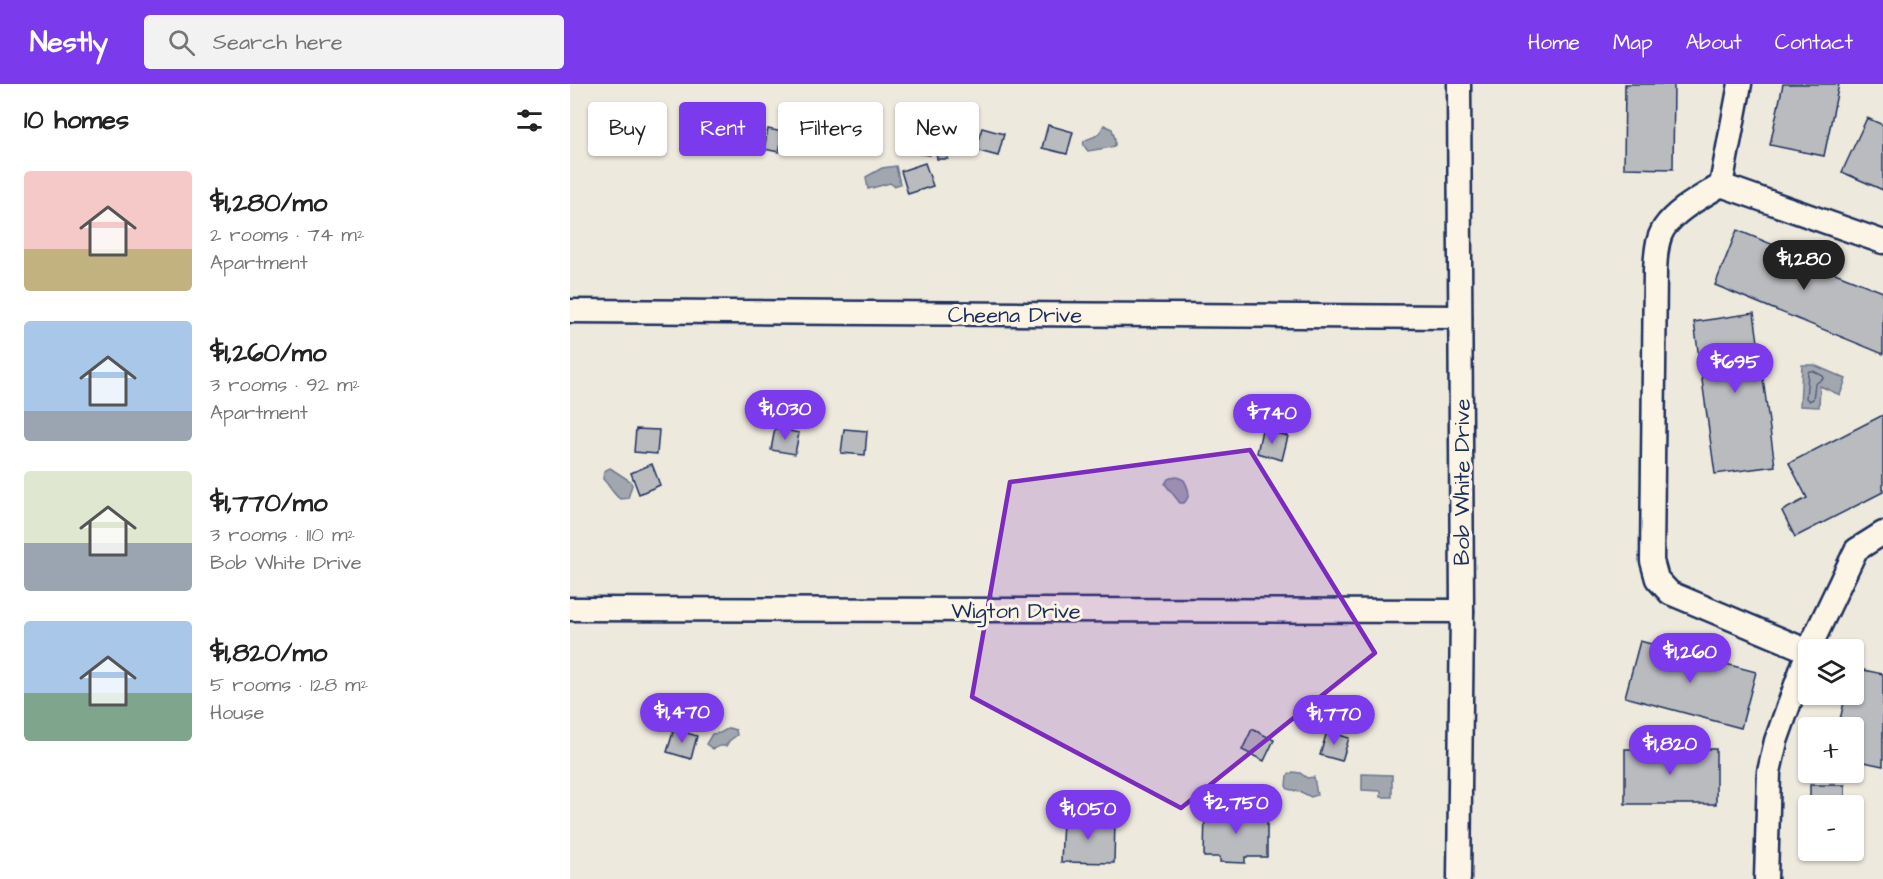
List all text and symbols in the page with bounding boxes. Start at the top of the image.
search box [144,15,564,69]
text: Nestly [30,23,108,62]
icon: search [165,26,198,59]
text: Search here [213,27,343,58]
text: Home [1528,28,1580,57]
text: Map [1613,28,1653,57]
text: About [1686,28,1742,57]
text: Contact [1775,28,1853,57]
text: 10 homes [24,102,129,138]
chip: Buy [588,102,667,156]
chip: Rent [679,102,766,156]
chip: Filters [778,102,883,156]
chip: New [895,102,979,156]
icon: filters [513,104,546,137]
text: $1,280/mo [210,185,327,221]
icon: home [72,195,144,267]
text: 2 rooms · 74 m² [210,221,364,249]
pin: $1,280 [1755,240,1853,291]
text: $1,280 [1777,245,1831,273]
text: Apartment [210,249,308,277]
street label: Cheena Drive [948,300,1082,331]
text: $1,260/mo [210,335,327,371]
pin: $695 [1699,343,1771,394]
icon: home [72,345,144,417]
text: $695 [1710,348,1760,376]
text: 3 rooms · 92 m² [210,371,360,399]
pin: $1,030 [736,390,834,441]
pin: $740 [1236,394,1308,445]
text: $1,030 [759,395,811,423]
text: Apartment [210,399,308,427]
text: $740 [1247,399,1297,427]
street label: Bob White Drive [1447,399,1478,565]
text: $1,770/mo [210,485,328,521]
icon: home [72,495,144,567]
text: 3 rooms · 110 m² [210,521,355,549]
text: Bob White Drive [210,549,362,577]
street label: Wigton Drive [951,596,1081,628]
pin: $1,260 [1641,633,1739,684]
text: $1,820/mo [210,635,327,671]
text: $1,260 [1663,638,1717,666]
map controls [1798,639,1864,861]
button: layers [1798,639,1864,705]
icon: home [72,645,144,717]
text: 5 rooms · 128 m² [210,671,368,699]
pin: $1,470 [633,693,731,744]
pin: $1,770 [1285,695,1383,746]
text: $1,470 [654,698,710,726]
text: House [210,699,264,727]
text: $1,770 [1307,700,1361,728]
button: + [1798,717,1864,783]
pin: $1,820 [1621,725,1719,776]
text: $1,820 [1643,730,1697,758]
pin: $2,750 [1187,784,1285,835]
text: $2,750 [1203,789,1269,817]
pin: $1,050 [1039,790,1137,841]
text: $1,050 [1060,795,1116,823]
button: − [1798,795,1864,861]

